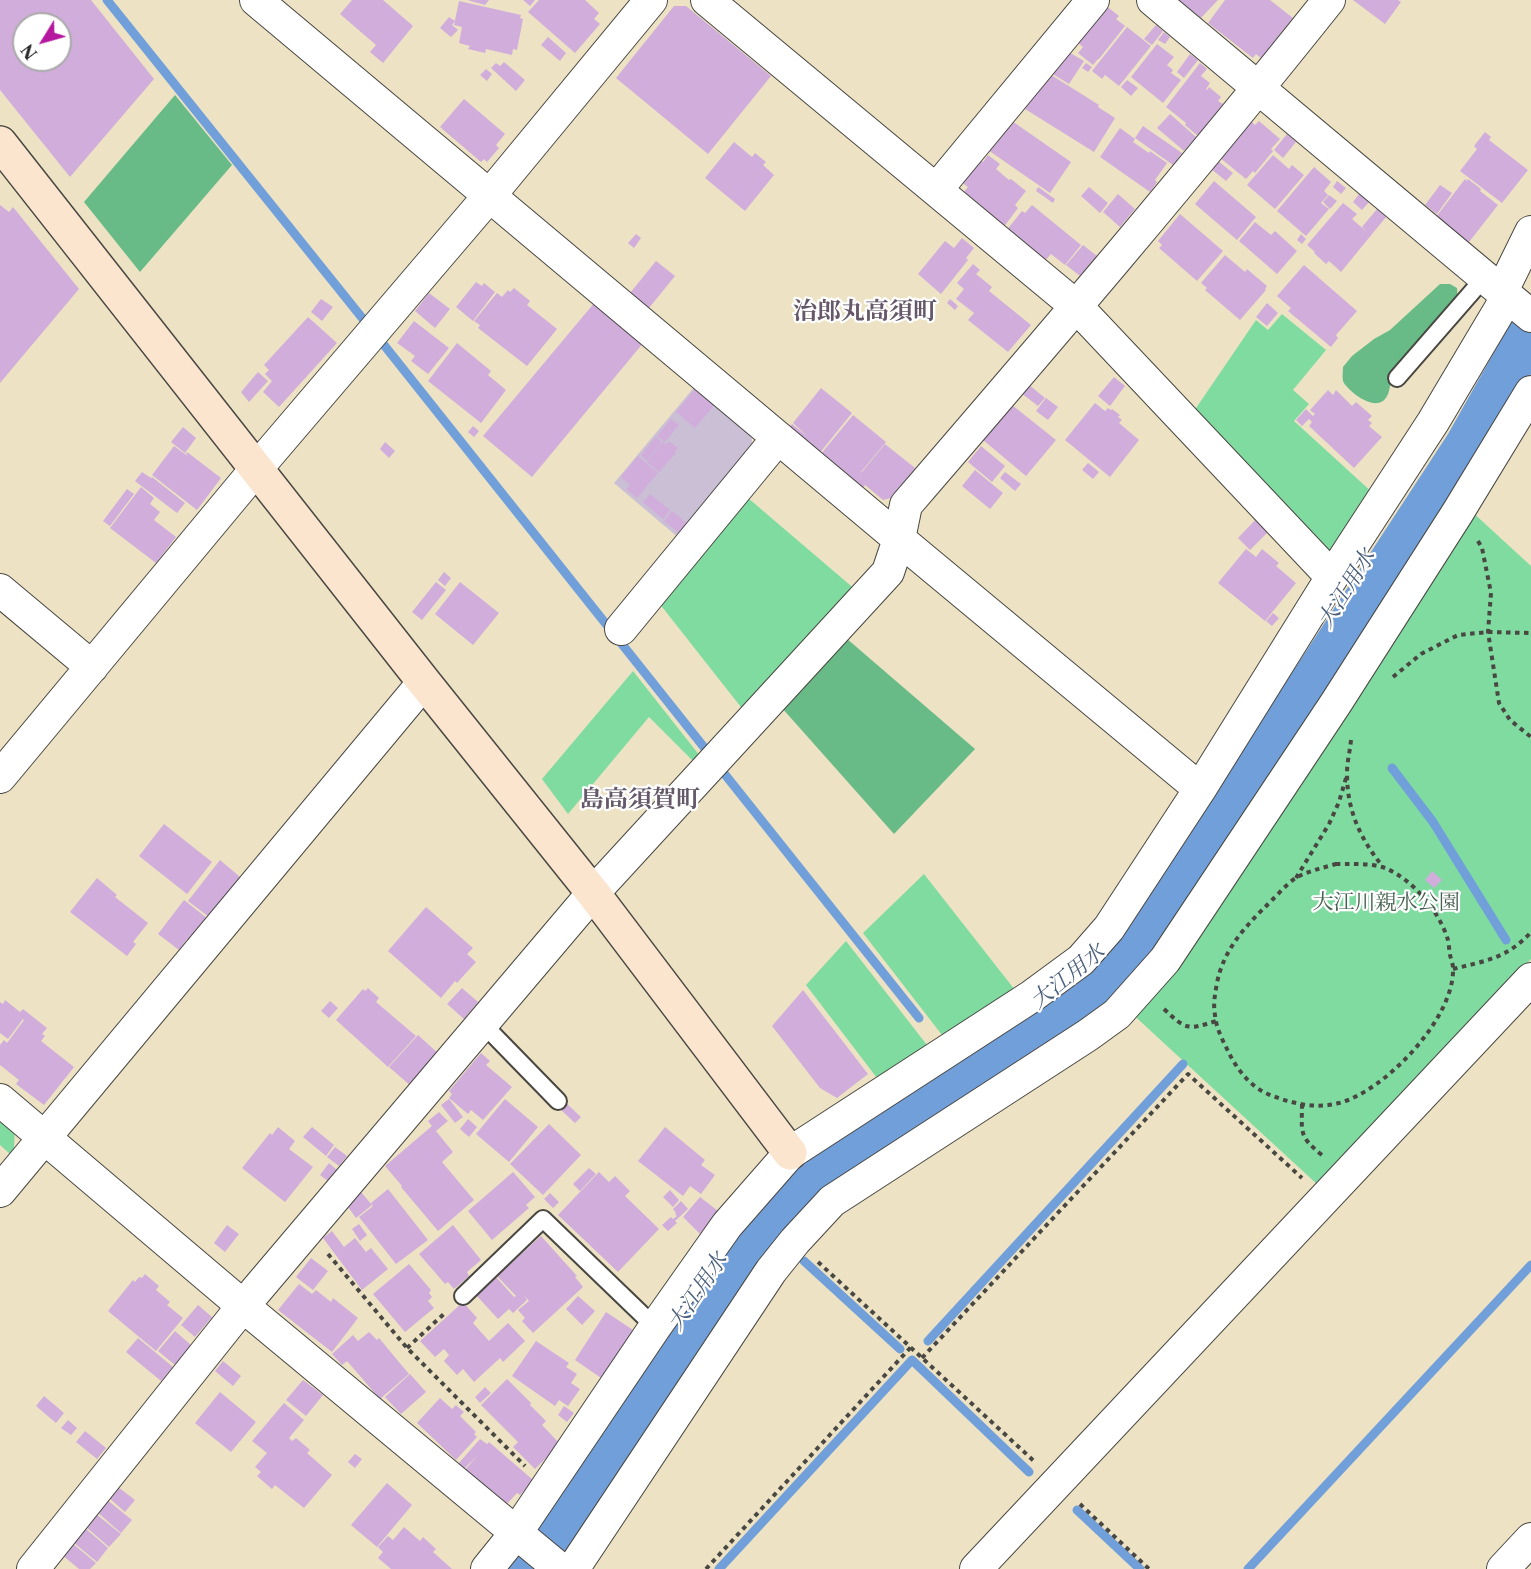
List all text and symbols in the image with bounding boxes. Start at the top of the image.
north arrow [12,12,72,72]
text: N [17,40,41,63]
district label: 治郎丸高須町 [793,298,937,326]
water label: 大江用水 [1312,545,1382,633]
district label: 島高須賀町 [580,786,700,814]
park label: 大江川親水公園 [1313,890,1459,916]
water label: 大江用水 [1025,939,1111,1015]
water label: 大江用水 [662,1248,734,1336]

